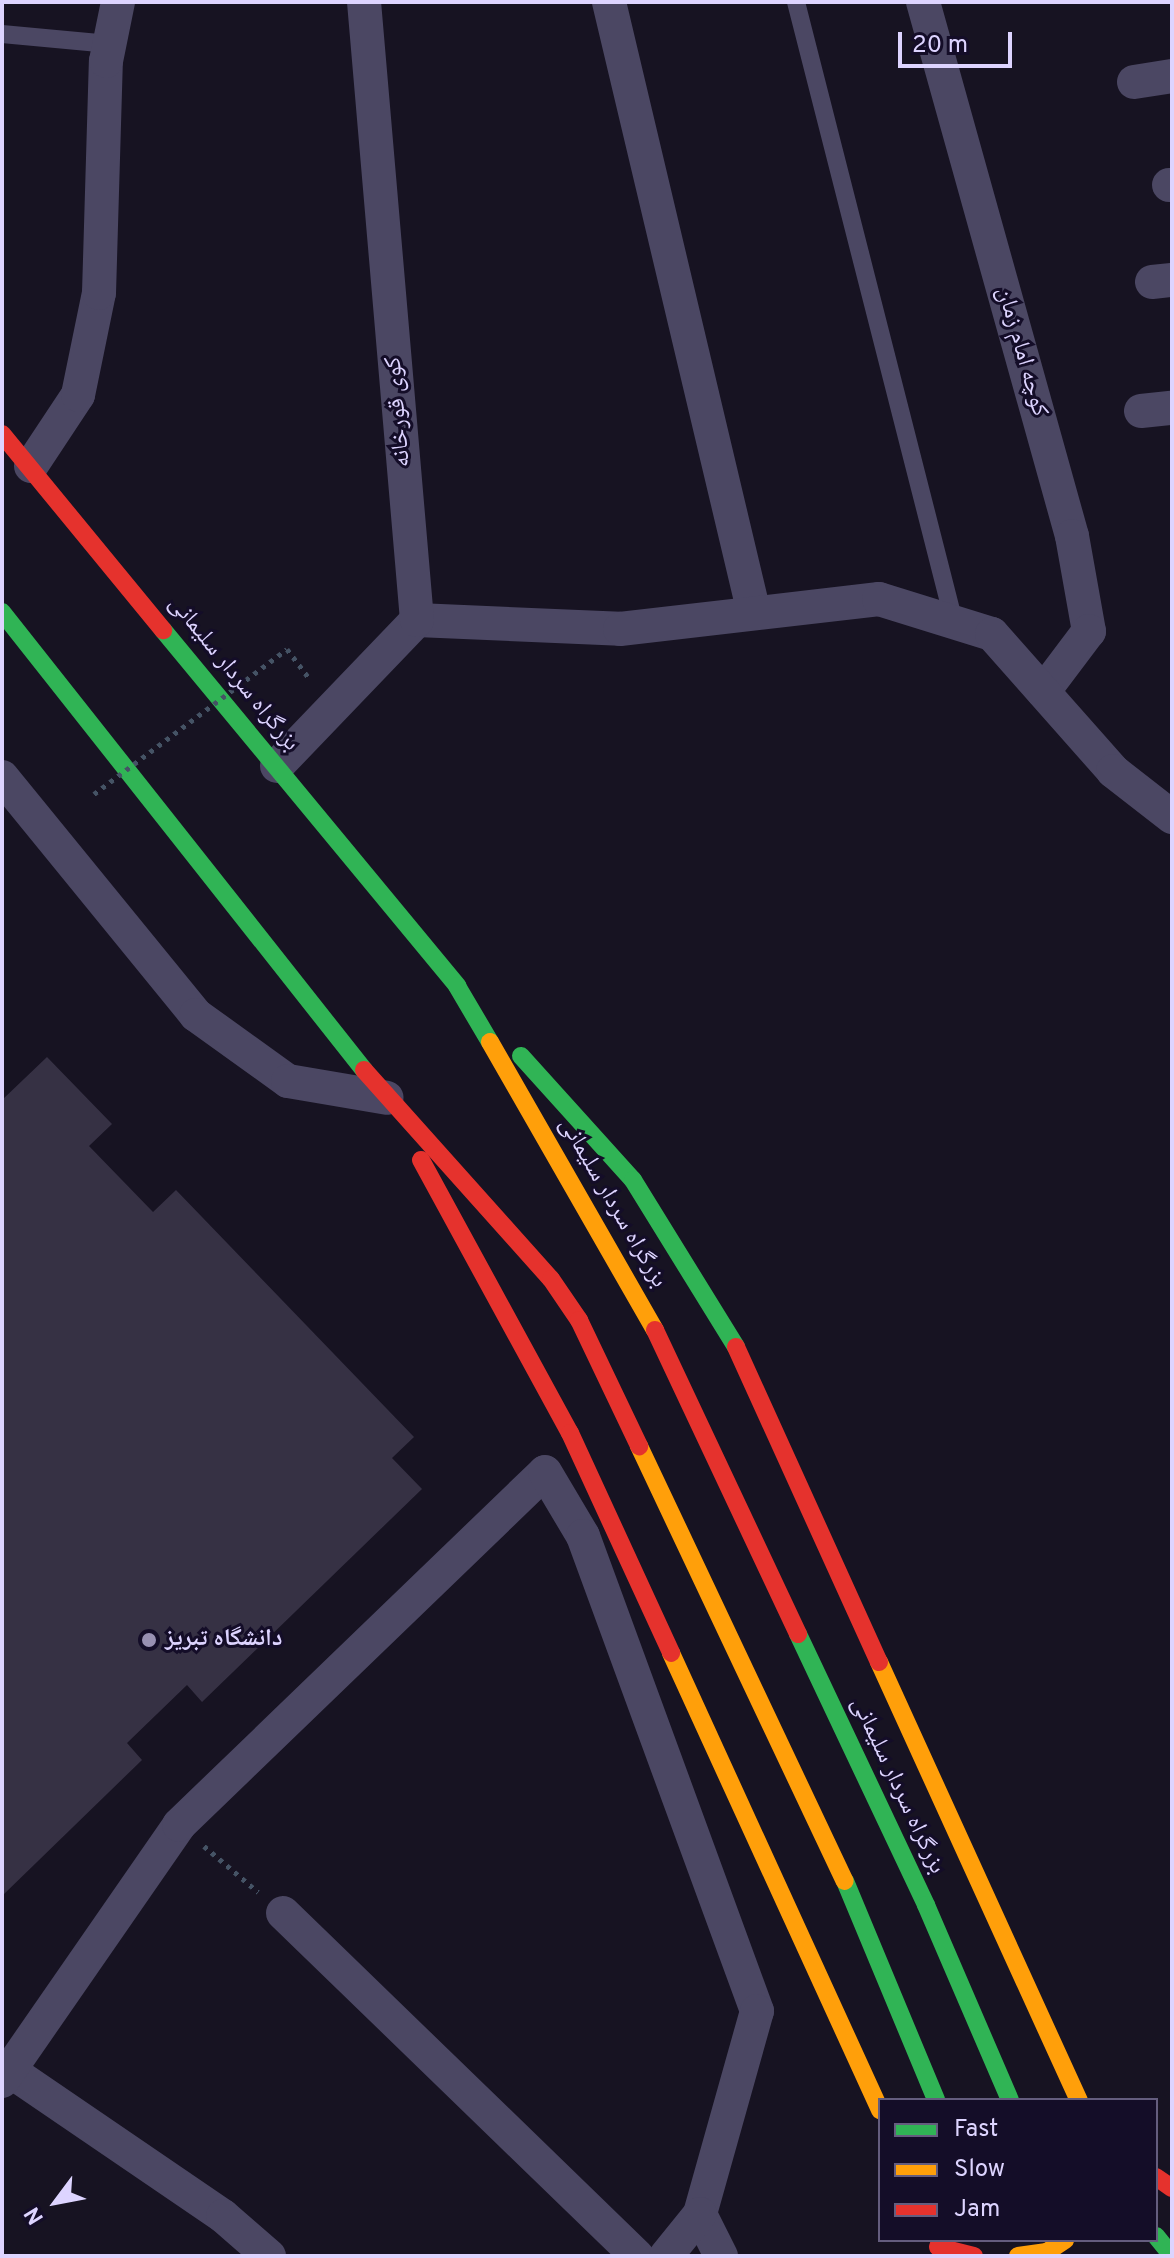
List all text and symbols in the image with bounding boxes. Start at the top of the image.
scale bar [902,16,1016,66]
text: 20 m [912,31,968,61]
street label: کوچه امام زمان [989,284,1053,420]
street label: کوی قورخانه [380,355,418,469]
street label: بزرگراه سردار سلیمانی [161,590,305,758]
street label: بزرگراه سردار سلیمانی [552,1113,672,1293]
place label: دانشگاه تبریز [165,1626,282,1654]
marker: دانشگاه تبریز [140,1631,158,1649]
street label: بزرگراه سردار سلیمانی [843,1693,951,1879]
legend [878,2098,1158,2242]
text: Fast [954,2115,998,2145]
text: Slow [954,2155,1005,2185]
north arrow [16,2162,96,2242]
text: Jam [954,2195,1000,2225]
text: N [20,2201,51,2229]

